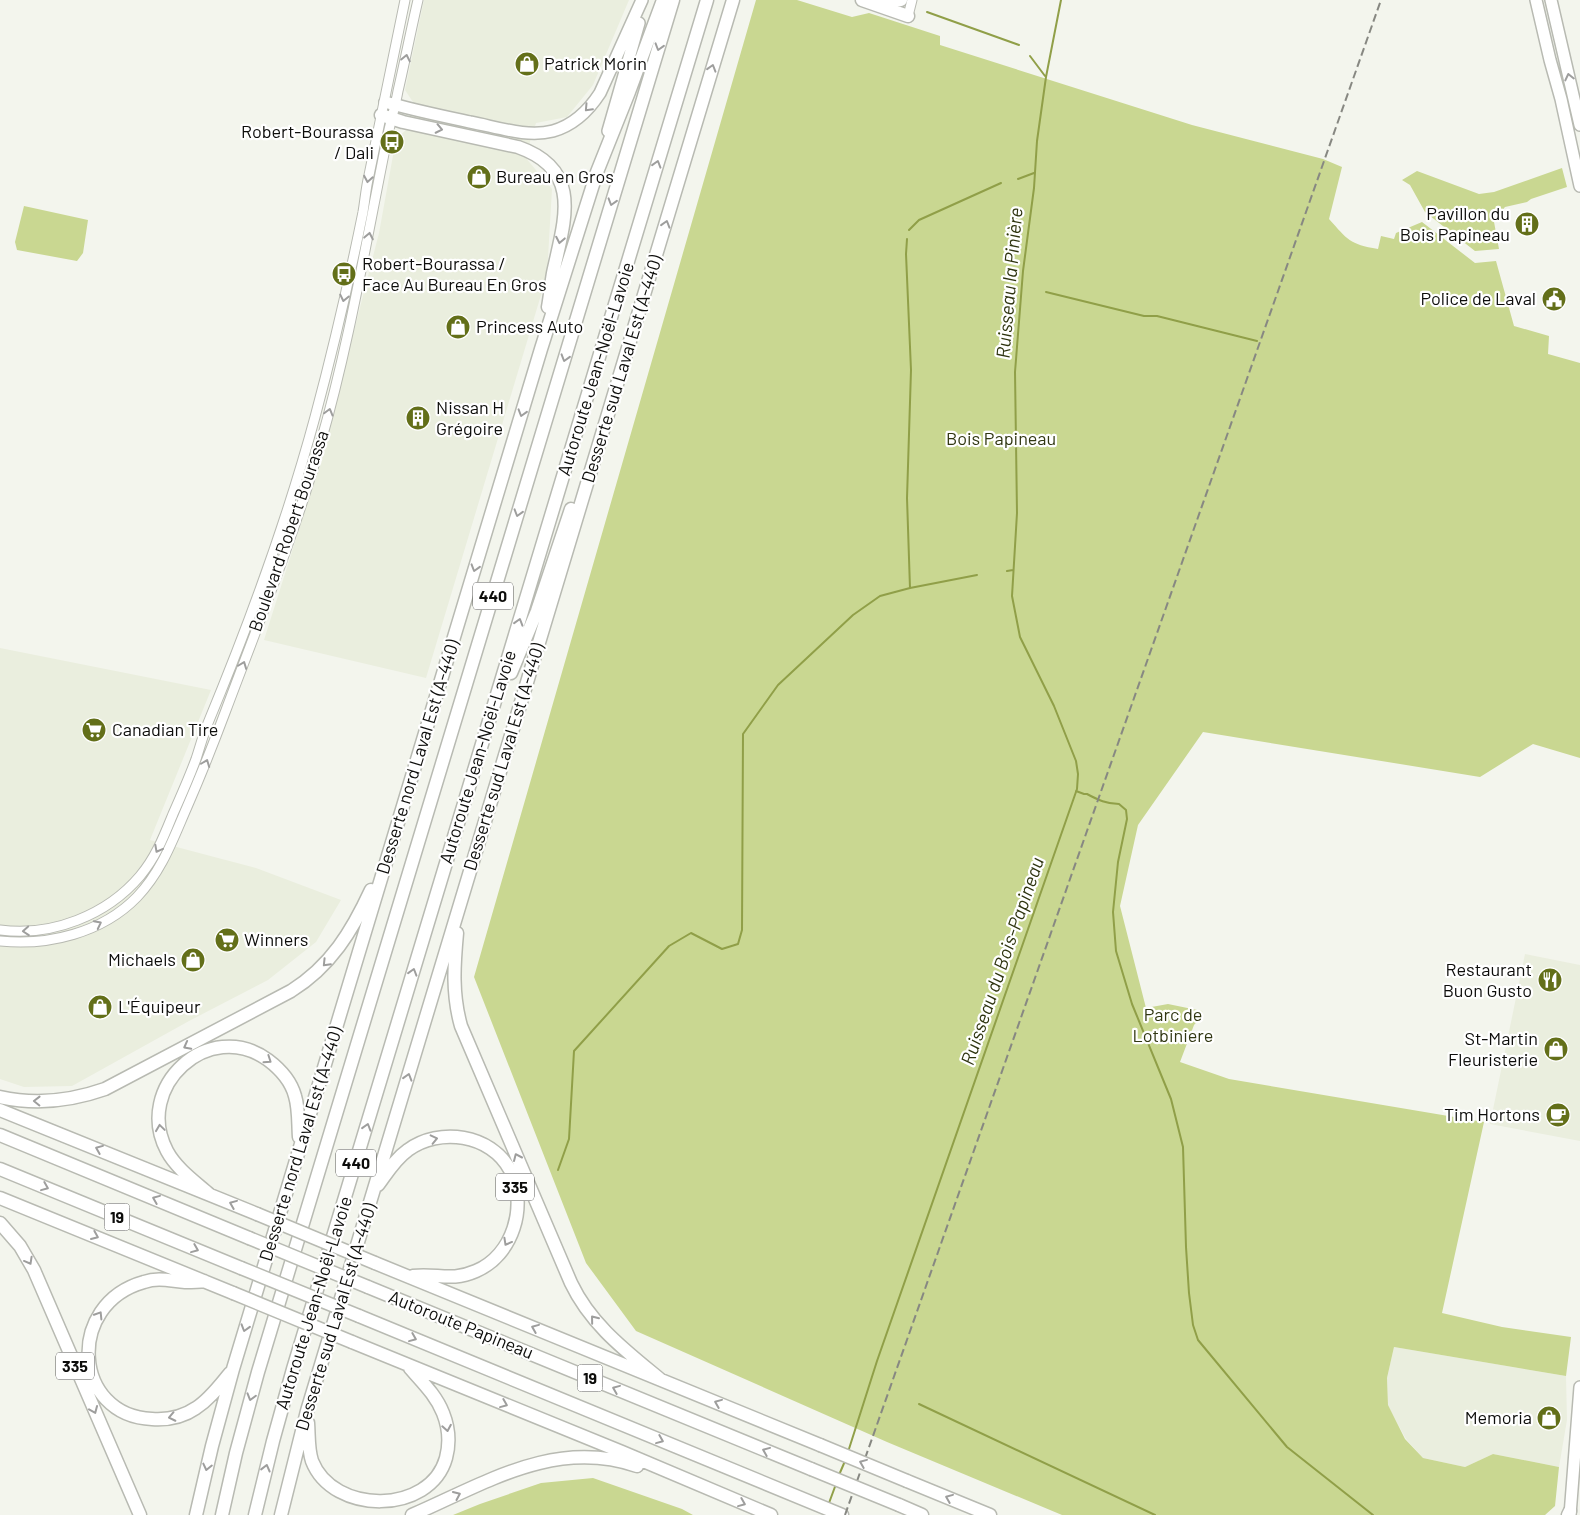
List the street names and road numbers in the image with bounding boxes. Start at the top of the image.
street label: Desserte sud Laval Est (A-440) [576,252,666,485]
street label: Autoroute Jean-Noël-Lavoie [552,259,638,478]
street label: Boulevard Robert Bourassa [243,427,333,634]
road number: 440 [473,582,513,610]
street label: Desserte nord Laval Est (A-440) [371,636,463,877]
street label: Desserte sud Laval Est (A-440) [458,640,548,873]
street label: Autoroute Jean-Noël-Lavoie [434,647,520,866]
street label: Desserte nord Laval Est (A-440) [254,1023,346,1264]
road number: 440 [336,1150,376,1176]
road number: 335 [496,1174,534,1200]
street label: Autoroute Jean-Noël-Lavoie [270,1193,356,1412]
street label: Desserte sud Laval Est (A-440) [290,1200,380,1433]
road number: 19 [104,1204,130,1230]
street label: Autoroute Papineau [386,1285,537,1363]
road number: 335 [56,1352,94,1380]
road number: 19 [578,1365,602,1392]

